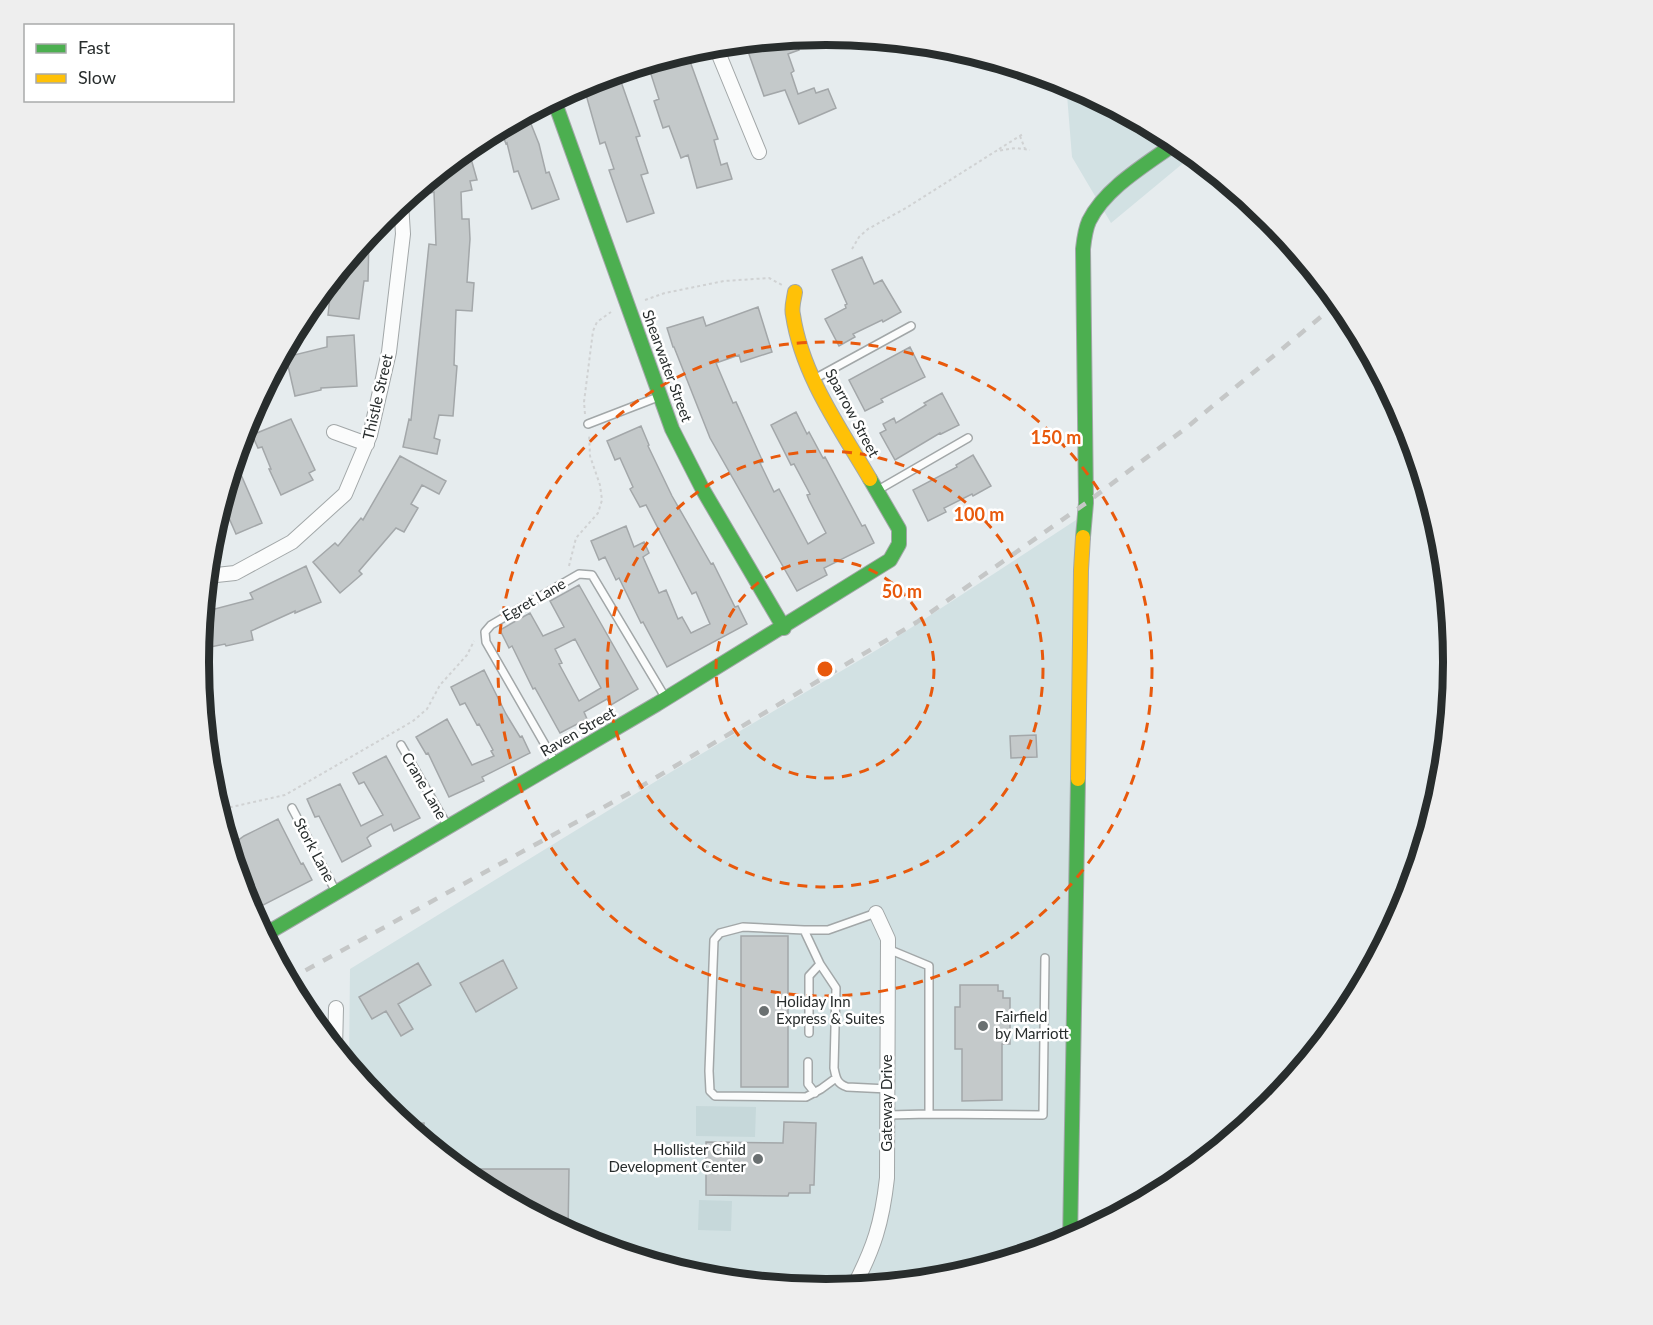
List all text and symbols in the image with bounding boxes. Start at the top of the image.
legend [24,24,234,102]
text: Fast [78,36,111,58]
text: Slow [78,66,116,88]
street label: Shearwater Street [639,307,697,425]
street label: Thistle Street [358,352,396,441]
street label: Sparrow Street [822,365,884,460]
text: 150 m [1031,426,1081,448]
text: 100 m [954,503,1004,525]
street label: Egret Lane [499,574,568,624]
text: 50 m [882,580,922,602]
centre of rings [815,659,835,679]
street label: Raven Street [537,702,619,760]
street label: Crane Lane [398,749,451,822]
street label: Stork Lane [291,814,339,885]
place label: Holiday Inn Express & Suites [776,992,885,1027]
marker: Holiday Inn Express & Suites [757,1004,771,1018]
place label: Fairfield by Marriott [995,1007,1069,1042]
marker: Fairfield by Marriott [976,1019,990,1033]
street label: Gateway Drive [877,1054,895,1152]
place label: Hollister Child Development Center [609,1140,747,1175]
marker: Hollister Child Development Center [751,1152,765,1166]

